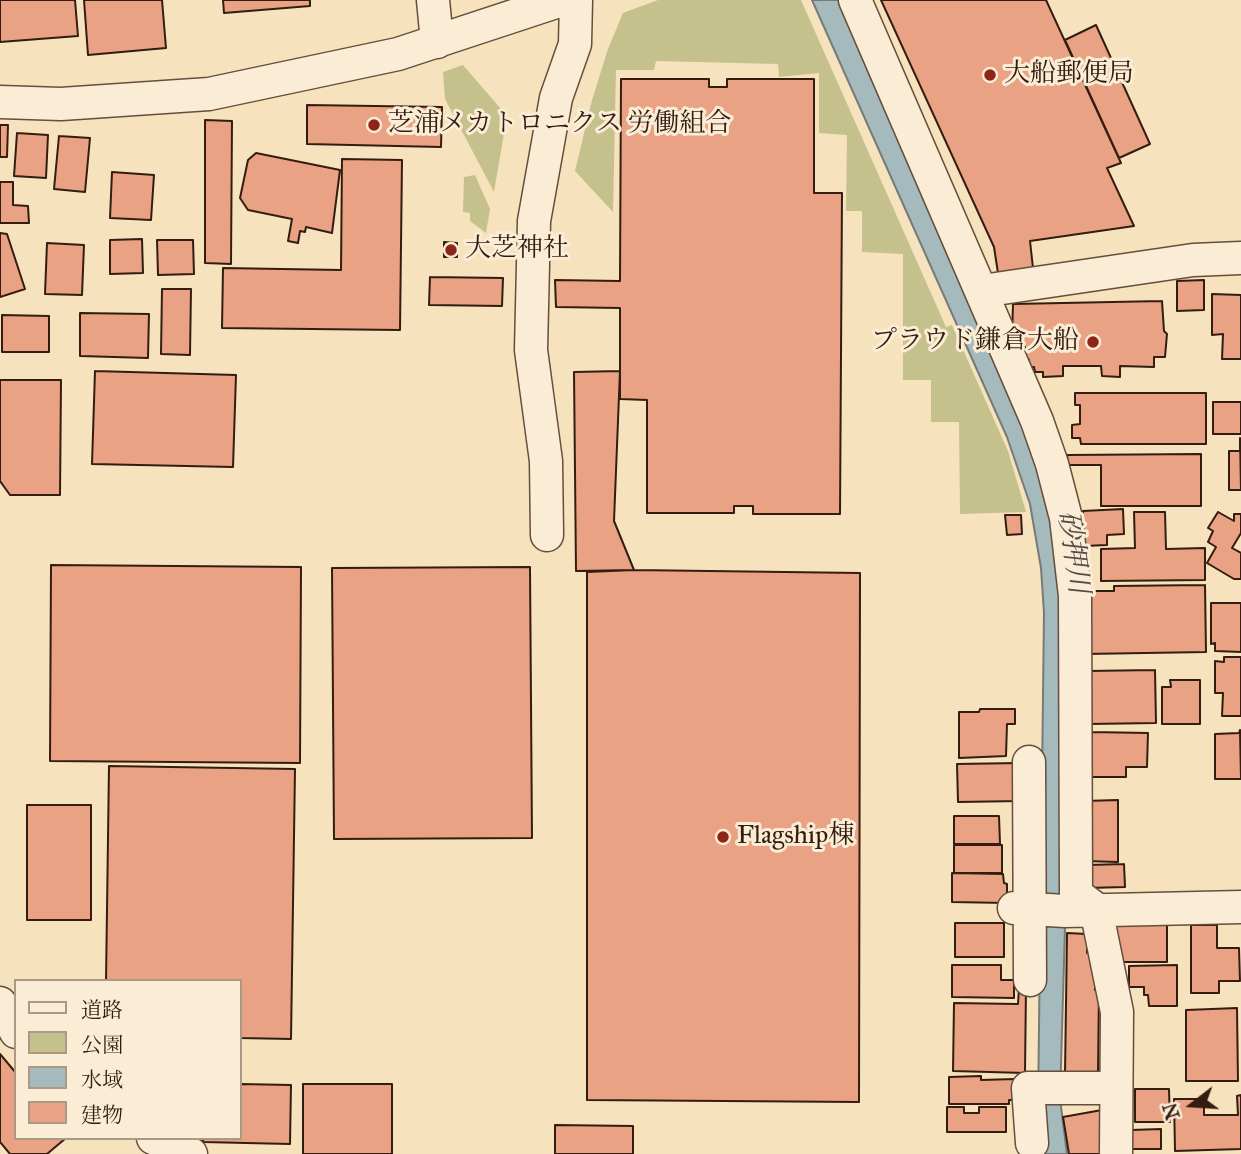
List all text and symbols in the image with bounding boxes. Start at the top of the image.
place label: 大船郵便局 [1004,59,1134,91]
marker: 大船郵便局 [982,67,998,83]
place label: 芝浦メカトロニクス 労働組合 [388,109,732,141]
marker: 芝浦メカトロニクス 労働組合 [366,117,382,133]
place label: 大芝神社 [465,234,569,266]
marker: 大芝神社 [443,242,459,258]
place label: プラウド鎌倉大船 [871,326,1079,358]
marker: プラウド鎌倉大船 [1085,334,1101,350]
water label: 砂押川 [1050,508,1094,596]
place label: Flagship棟 [737,821,854,853]
marker: Flagship棟 [715,829,731,845]
legend [14,979,242,1140]
text: 道路 [81,997,123,1023]
text: 公園 [81,1032,123,1058]
text: 水域 [81,1067,123,1093]
north arrow [1157,1070,1227,1140]
text: N [1158,1100,1185,1122]
text: 建物 [81,1102,123,1128]

